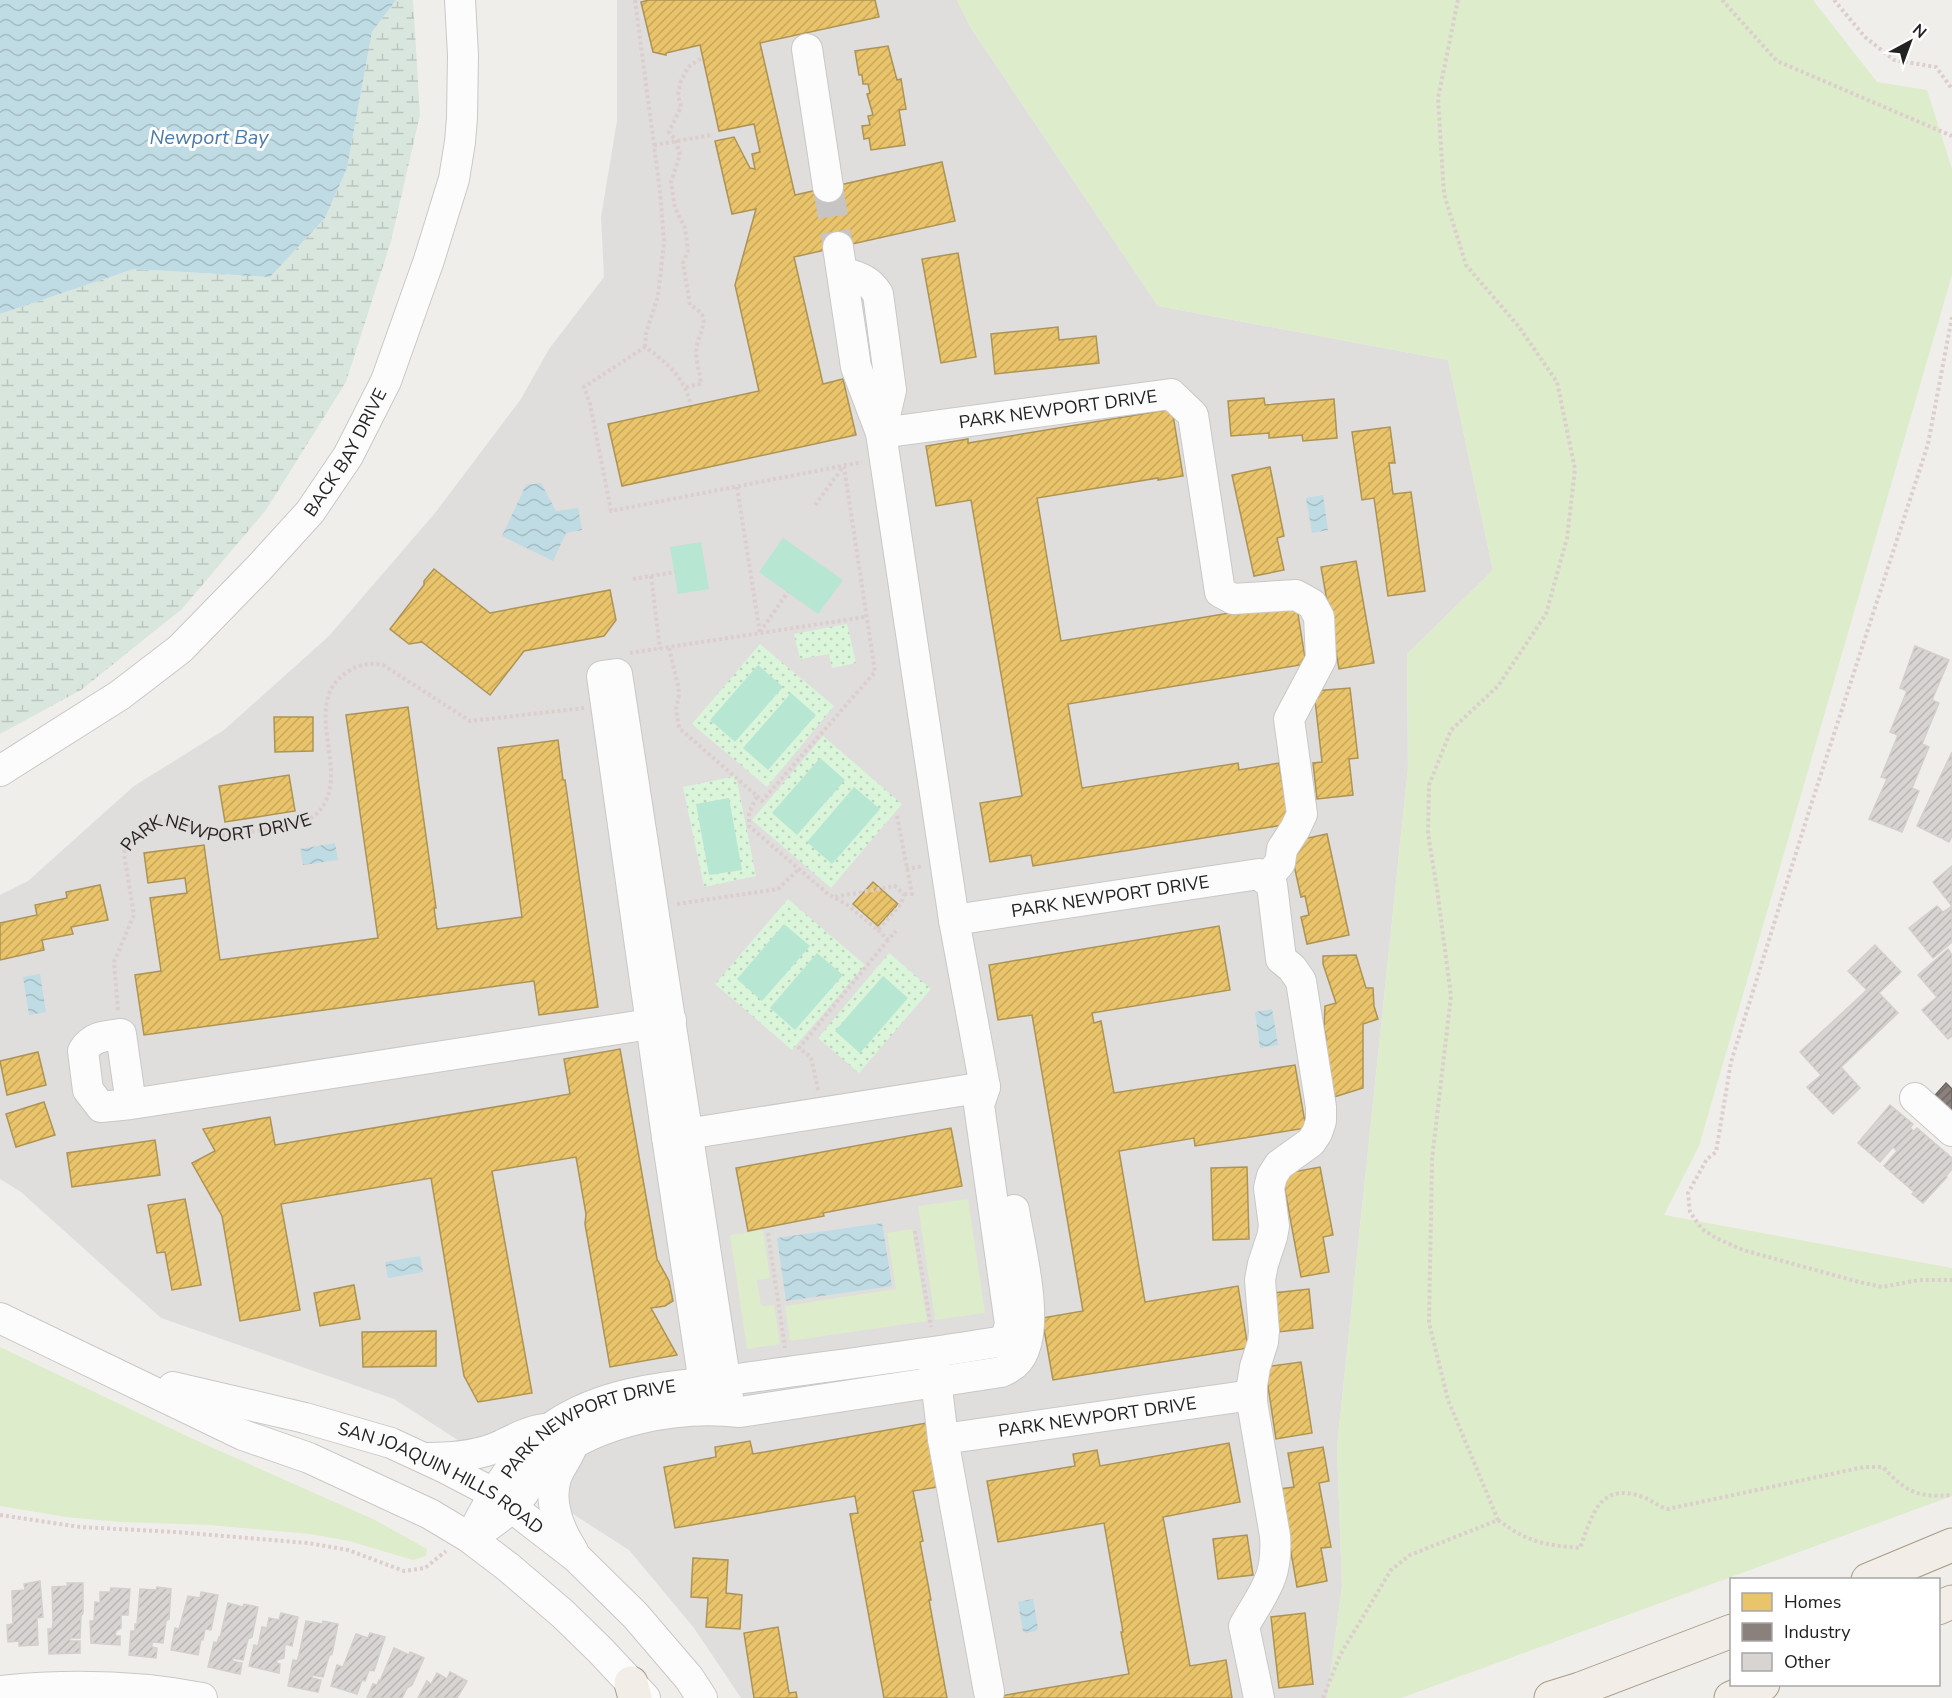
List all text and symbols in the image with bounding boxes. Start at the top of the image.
north arrow [1880,12,1940,72]
text: N [1907,19,1931,44]
water label: Newport Bay [149,124,269,151]
street label: BACK BAY DRIVE [298,384,392,521]
street label: PARK NEWPORT DRIVE [957,384,1159,434]
street label: PARK NEWPORT DRIVE [115,807,314,856]
street label: PARK NEWPORT DRIVE [1010,870,1211,923]
street label: PARK NEWPORT DRIVE [495,1374,677,1483]
street label: PARK NEWPORT DRIVE [997,1391,1198,1443]
street label: SAN JOAQUIN HILLS ROAD [335,1416,549,1540]
legend [1730,1578,1940,1686]
text: Homes [1784,1590,1841,1614]
text: Industry [1784,1620,1851,1644]
text: Other [1784,1650,1831,1674]

